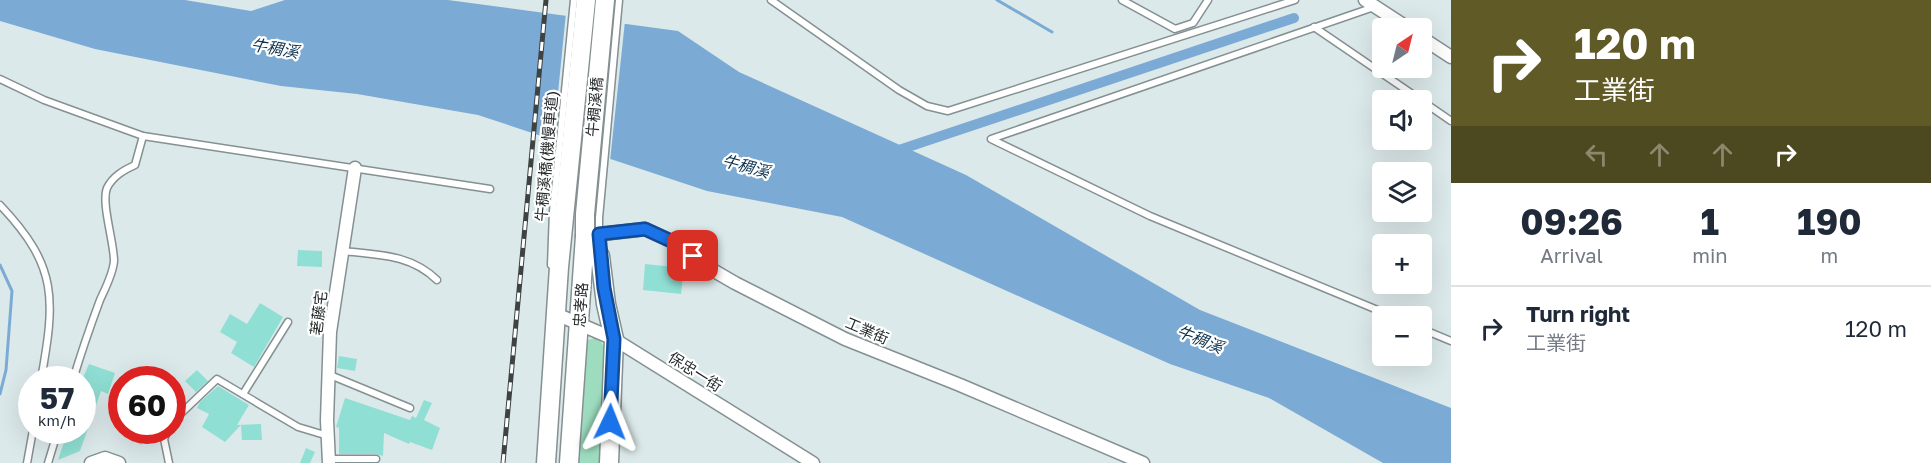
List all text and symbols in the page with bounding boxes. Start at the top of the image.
north arrow [1372,18,1432,78]
map controls [1372,18,1432,366]
text: 120 m [1574,18,1696,68]
icon: right [1475,24,1553,102]
water label: 牛稠溪 [250,34,302,62]
text: 工業街 [1574,74,1655,106]
street label: 牛稠溪橋 [582,76,606,138]
street label: 牛稠溪橋(機慢車道) [531,90,561,222]
button: sound [1372,90,1432,150]
icon: left [1580,138,1613,171]
icon: ahead [1643,138,1676,171]
icon: ahead [1706,138,1739,171]
icon: right [1769,138,1802,171]
water label: 牛稠溪 [720,150,774,182]
button: layers [1372,162,1432,222]
text: 09:26 [1520,200,1623,243]
text: 1 [1701,200,1719,243]
text: 190 [1797,200,1862,243]
pin [667,230,718,281]
button: + [1372,234,1432,294]
icon: arrive [676,239,709,272]
text: Arrival [1540,243,1603,267]
text: min [1692,243,1728,267]
text: m [1820,243,1838,267]
street label: 忠孝路 [569,282,591,328]
street label: 荖藤宅 [306,289,330,336]
text: Turn right [1526,300,1630,327]
button: − [1372,306,1432,366]
icon: right [1475,312,1508,345]
street label: 工業街 [843,313,892,347]
text: 120 m [1845,315,1907,342]
water label: 牛稠溪 [1174,321,1228,358]
text: 工業街 [1526,330,1586,354]
street label: 保忠一街 [665,348,726,395]
speed limit sign: 60 [108,366,186,444]
text: 57 [40,380,74,416]
position arrow [578,390,642,454]
text: km/h [38,411,76,429]

